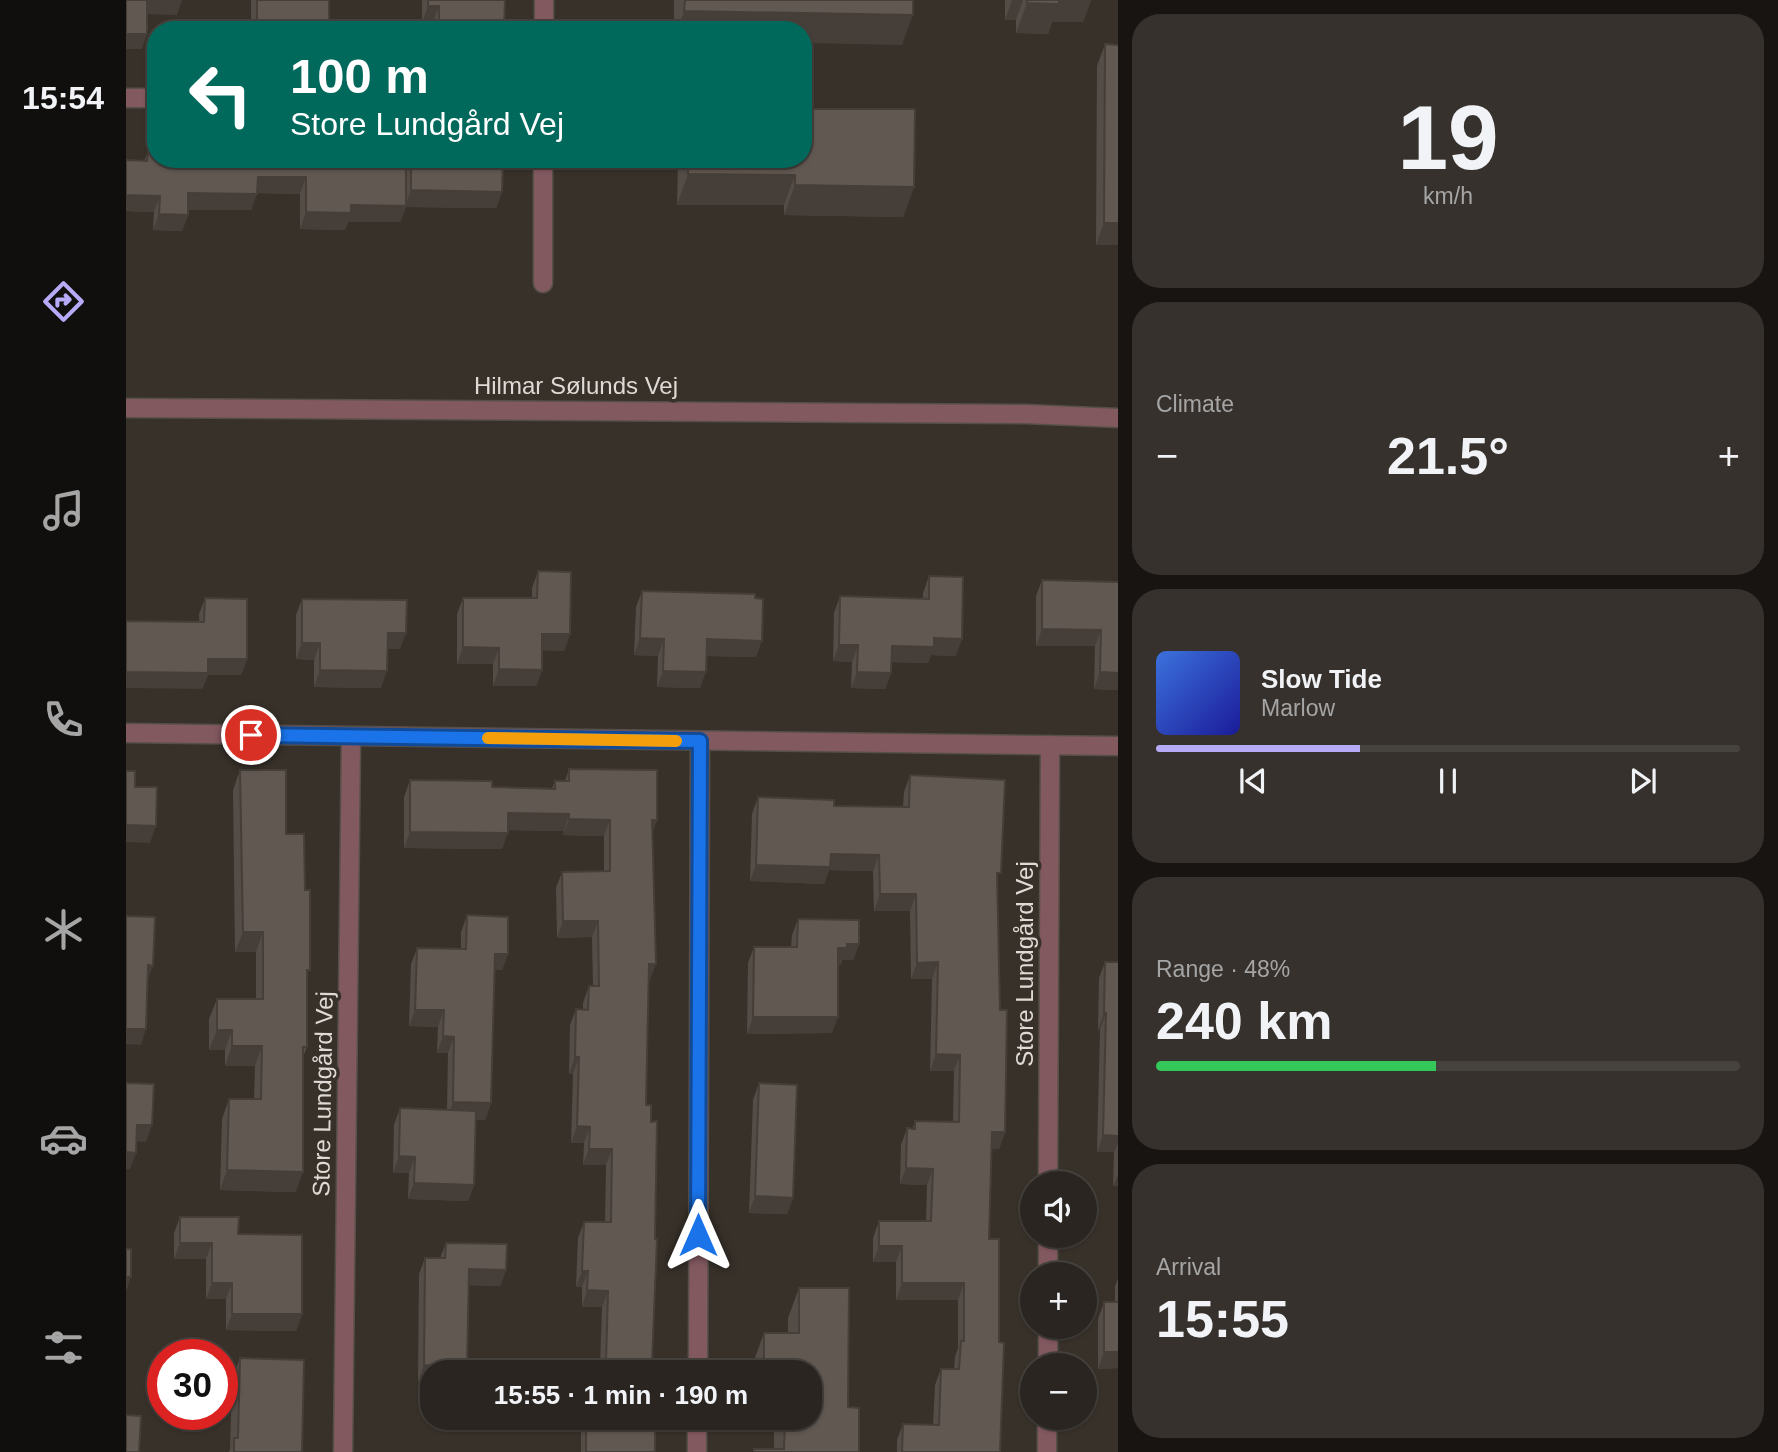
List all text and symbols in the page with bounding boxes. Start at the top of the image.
icon: left [175,49,266,140]
text: 100 m [290,49,429,103]
text: 15:54 [22,80,104,116]
text: 19 [1397,87,1499,188]
text: Store Lundgård Vej [290,106,564,142]
text: km/h [1423,183,1473,209]
icon: directions [39,277,88,326]
street label: Hilmar Sølunds Vej [474,372,678,399]
text: Climate [1156,391,1234,417]
text: 21.5° [1387,427,1509,485]
text: − [1156,435,1178,477]
text: + [1718,435,1740,477]
icon: music [39,486,88,535]
text: Slow Tide [1261,664,1382,694]
icon: phone [39,695,88,744]
text: Marlow [1261,695,1335,721]
pin [221,705,281,765]
icon: arrive [232,716,270,754]
icon: previous [1234,762,1272,800]
icon: pause [1429,762,1467,800]
icon: next [1624,762,1662,800]
street label: Store Lundgård Vej [1011,861,1038,1067]
icon: climate [39,905,88,954]
text: Range · 48% [1156,956,1290,982]
street label: Store Lundgård Vej [307,991,338,1197]
text: 240 km [1156,992,1332,1050]
icon: car [39,1114,88,1163]
map controls [1020,1171,1097,1430]
button: sound [1020,1171,1097,1248]
position arrow [661,1198,735,1272]
text: Arrival [1156,1254,1221,1280]
button: + [1020,1262,1097,1339]
text: 15:55 [1156,1290,1289,1348]
icon: filters [39,1323,88,1372]
speed limit sign: 30 [147,1339,238,1430]
button: − [1020,1353,1097,1430]
text: 15:55 · 1 min · 190 m [494,1380,748,1410]

